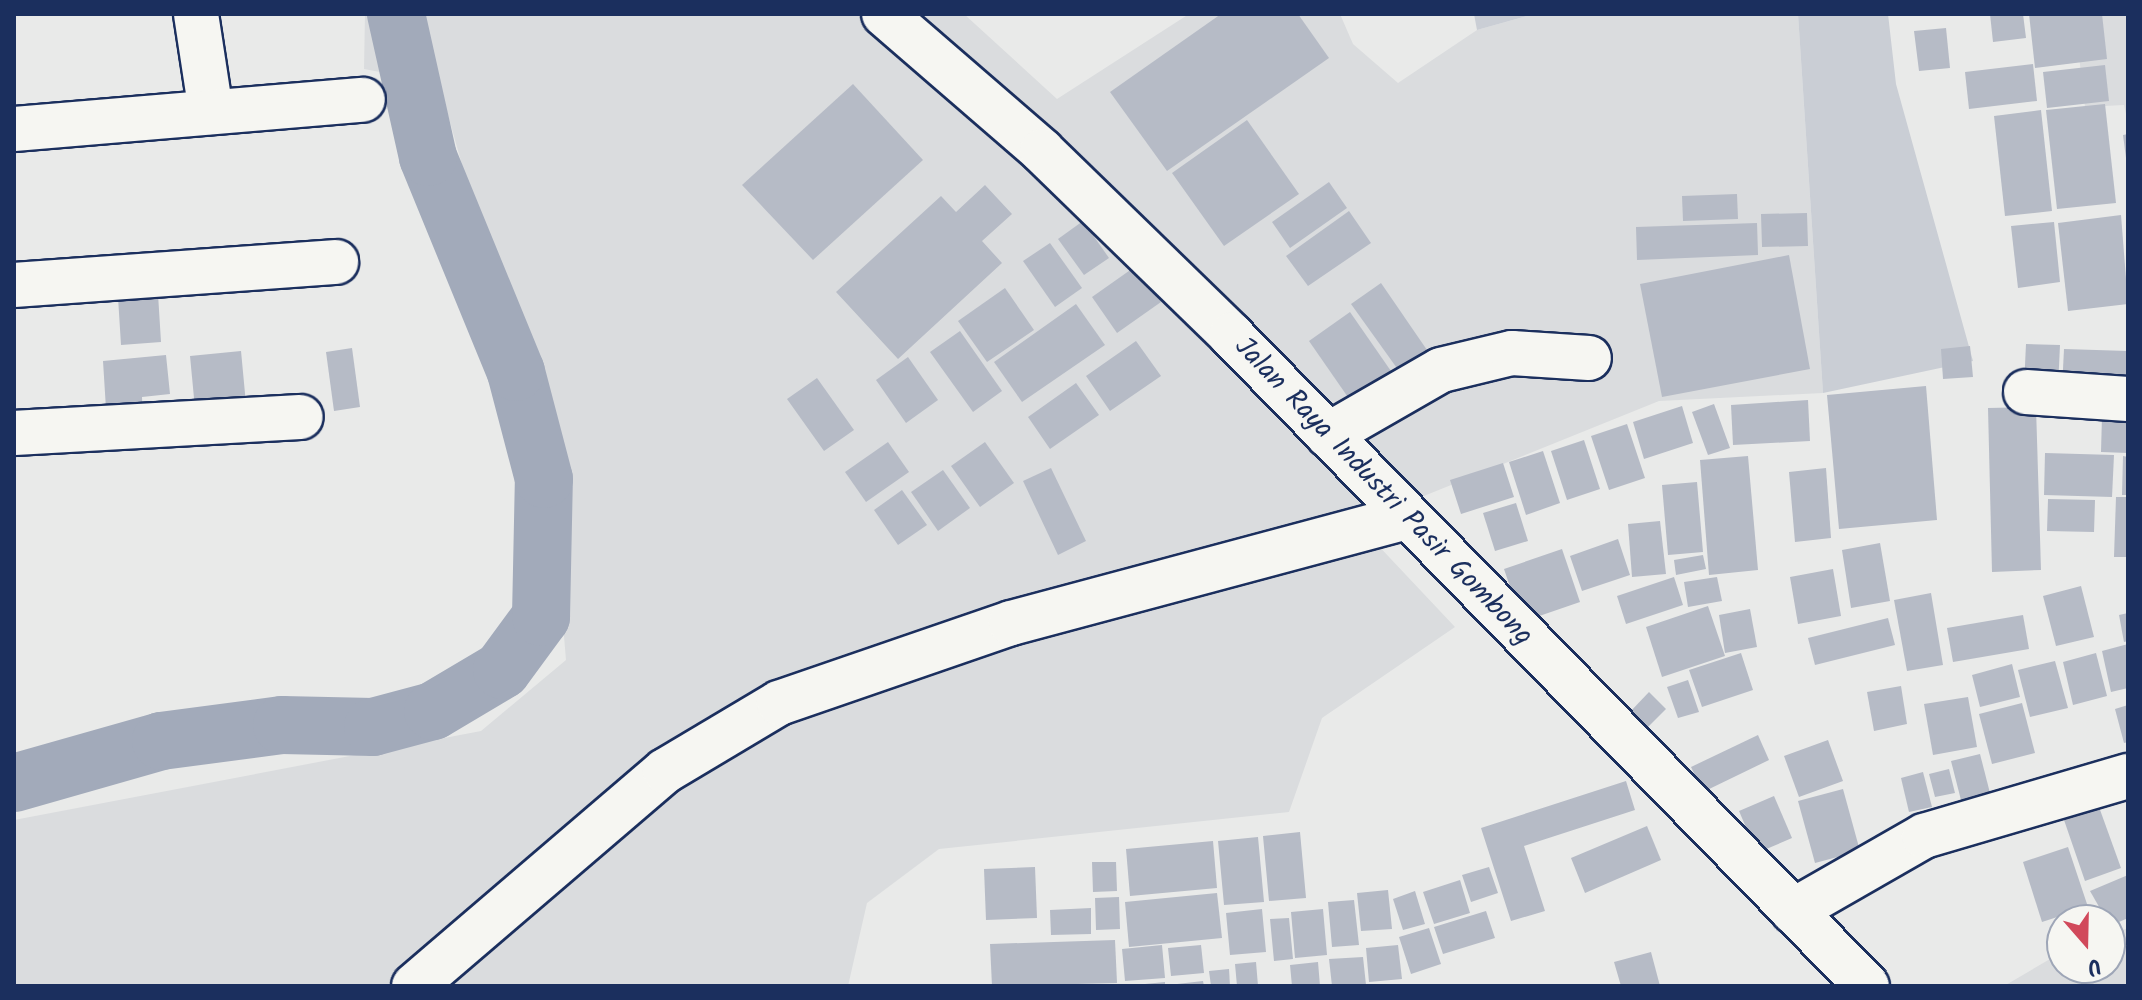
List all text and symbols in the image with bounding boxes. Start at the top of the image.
street label: Jalan Raya Industri Pasir Gombong [1227,331,1539,653]
north arrow [2046,904,2126,984]
text: U [2082,946,2106,984]

